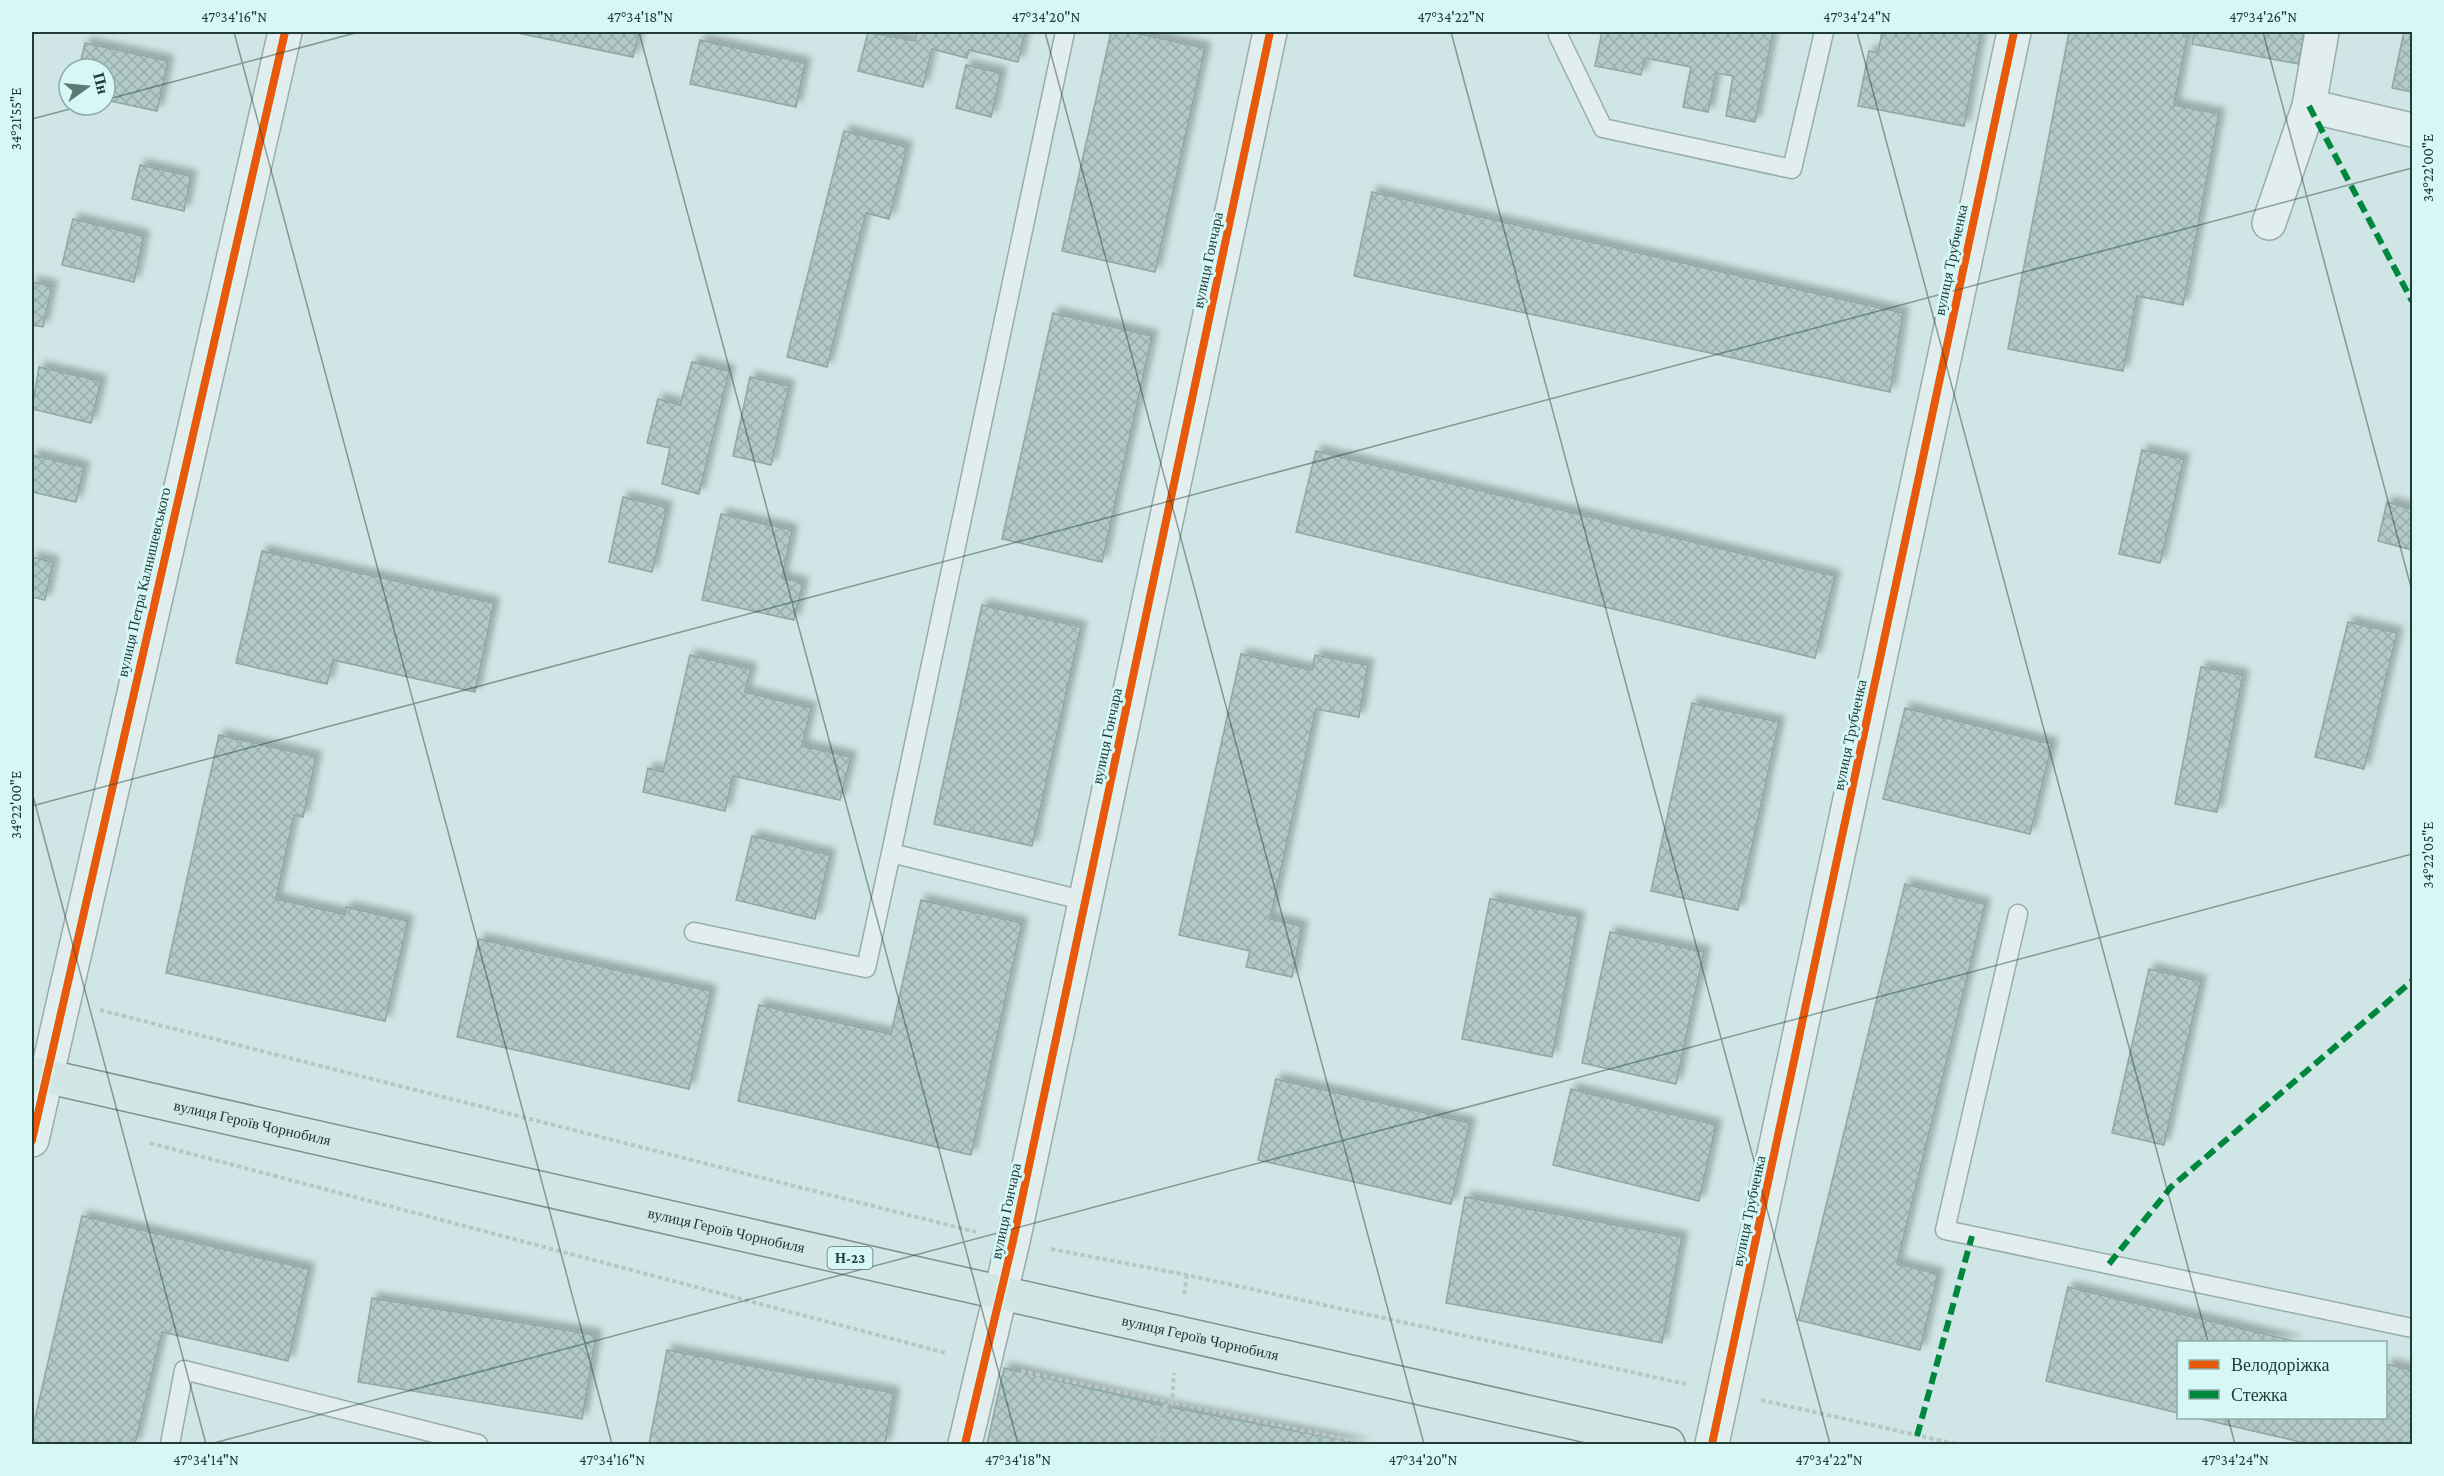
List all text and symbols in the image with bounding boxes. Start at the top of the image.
text: 47°34'16"N [201,9,267,25]
text: 47°34'18"N [607,9,673,25]
text: 47°34'20"N [1012,9,1081,25]
text: 47°34'22"N [1417,9,1485,25]
text: 47°34'24"N [1823,9,1891,25]
text: 47°34'26"N [2229,9,2297,25]
north arrow [57,57,117,117]
text: Пн [90,71,112,96]
text: 34°21'55"E [8,88,24,150]
text: 34°22'00"E [2420,134,2436,202]
street label: вулиця Трубченка [1931,203,1971,317]
street label: вулиця Гончара [1190,210,1226,310]
street label: вулиця Петра Калнишевського [114,486,174,678]
street label: вулиця Трубченка [1830,678,1870,792]
street label: вулиця Гончара [1089,686,1125,786]
text: 34°22'00"E [8,771,24,839]
text: 34°22'05"E [2420,822,2436,888]
street label: вулиця Героїв Чорнобиля [172,1097,332,1149]
street label: вулиця Трубченка [1729,1154,1769,1268]
street label: вулиця Гончара [988,1161,1024,1261]
street label: вулиця Героїв Чорнобиля [646,1205,806,1256]
road number: Н-23 [828,1247,872,1269]
street label: вулиця Героїв Чорнобиля [1120,1312,1280,1363]
legend [2177,1341,2387,1419]
text: Велодоріжка [2231,1355,2330,1375]
text: Стежка [2231,1385,2288,1405]
text: 47°34'14"N [173,1452,239,1468]
text: 47°34'16"N [579,1452,645,1468]
text: 47°34'18"N [985,1452,1051,1468]
text: 47°34'20"N [1389,1452,1458,1468]
text: 47°34'22"N [1795,1452,1863,1468]
text: 47°34'24"N [2201,1452,2269,1468]

